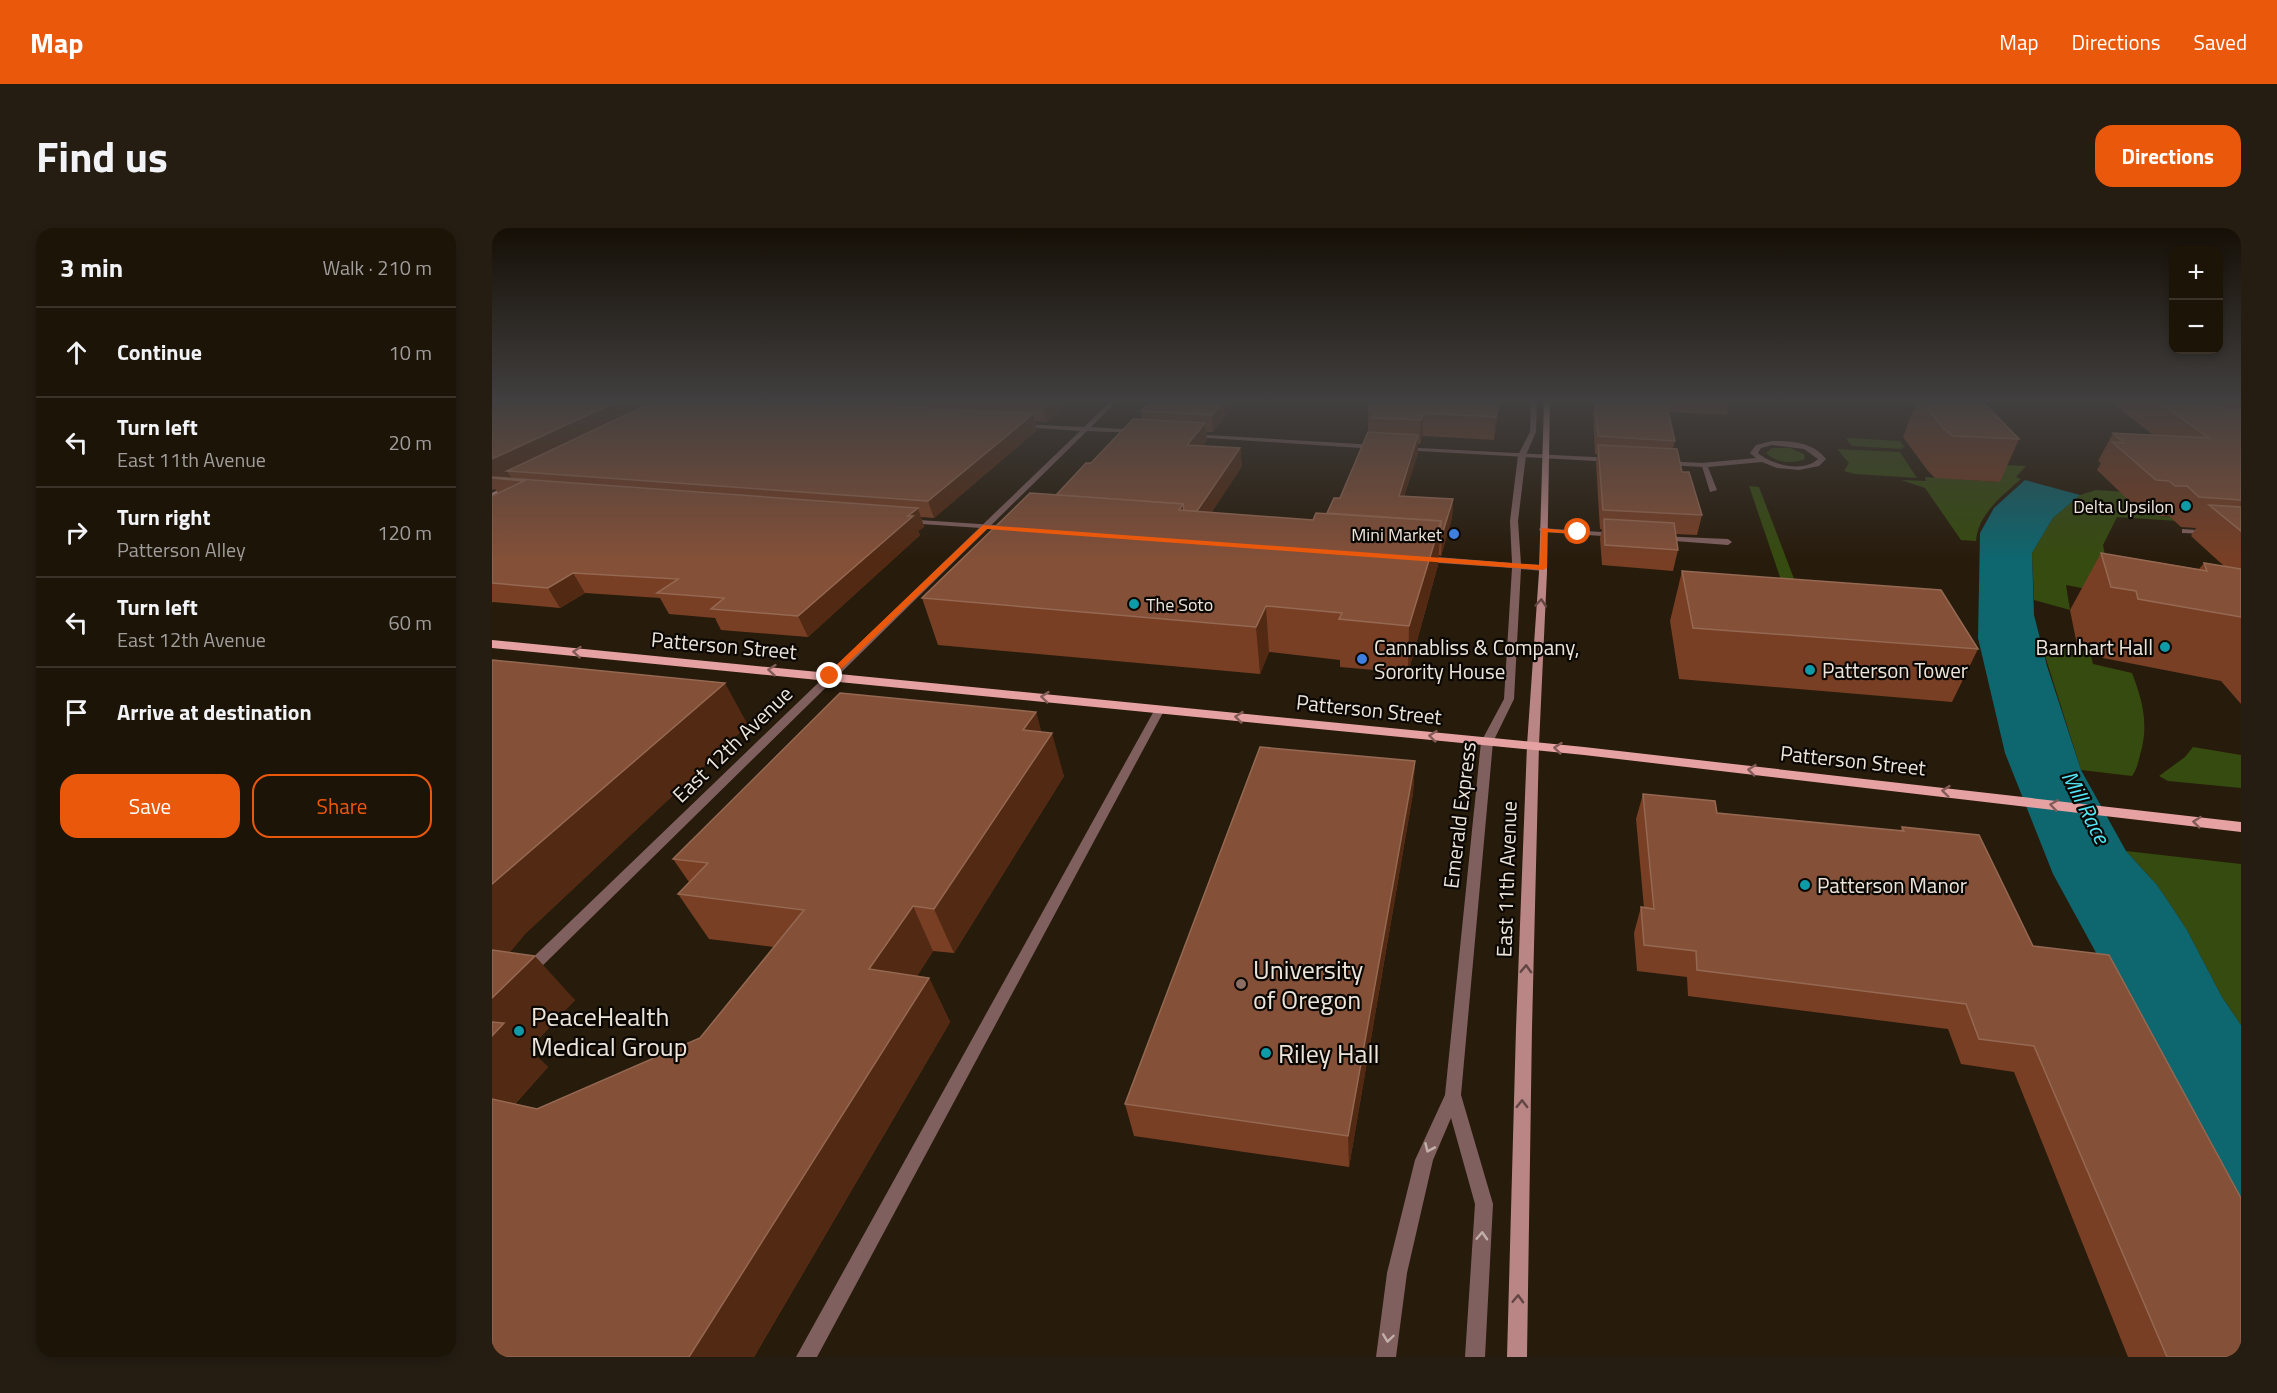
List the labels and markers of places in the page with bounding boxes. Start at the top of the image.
place label: Delta Upsilon [2073,493,2174,520]
marker: Delta Upsilon [2179,499,2193,513]
place label: Mini Market [1351,521,1443,548]
marker: Mini Market [1447,527,1461,541]
place label: The Soto [1146,591,1213,618]
marker: The Soto [1127,597,1141,611]
place label: Cannabliss & Company, Sorority House [1374,631,1579,687]
place label: Barnhart Hall [2036,631,2153,663]
marker: Barnhart Hall [2158,640,2172,654]
marker: Cannabliss & Company, Sorority House [1355,652,1369,666]
place label: Patterson Tower [1822,654,1968,686]
marker: Patterson Tower [1803,663,1817,677]
place label: Patterson Manor [1817,869,1967,901]
marker: Patterson Manor [1798,878,1812,892]
place label: University of Oregon [1253,950,1363,1019]
marker: University of Oregon [1234,977,1248,991]
place label: PeaceHealth Medical Group [531,997,687,1066]
marker: PeaceHealth Medical Group [512,1024,526,1038]
place label: Riley Hall [1278,1034,1379,1073]
marker: Riley Hall [1259,1046,1273,1060]

